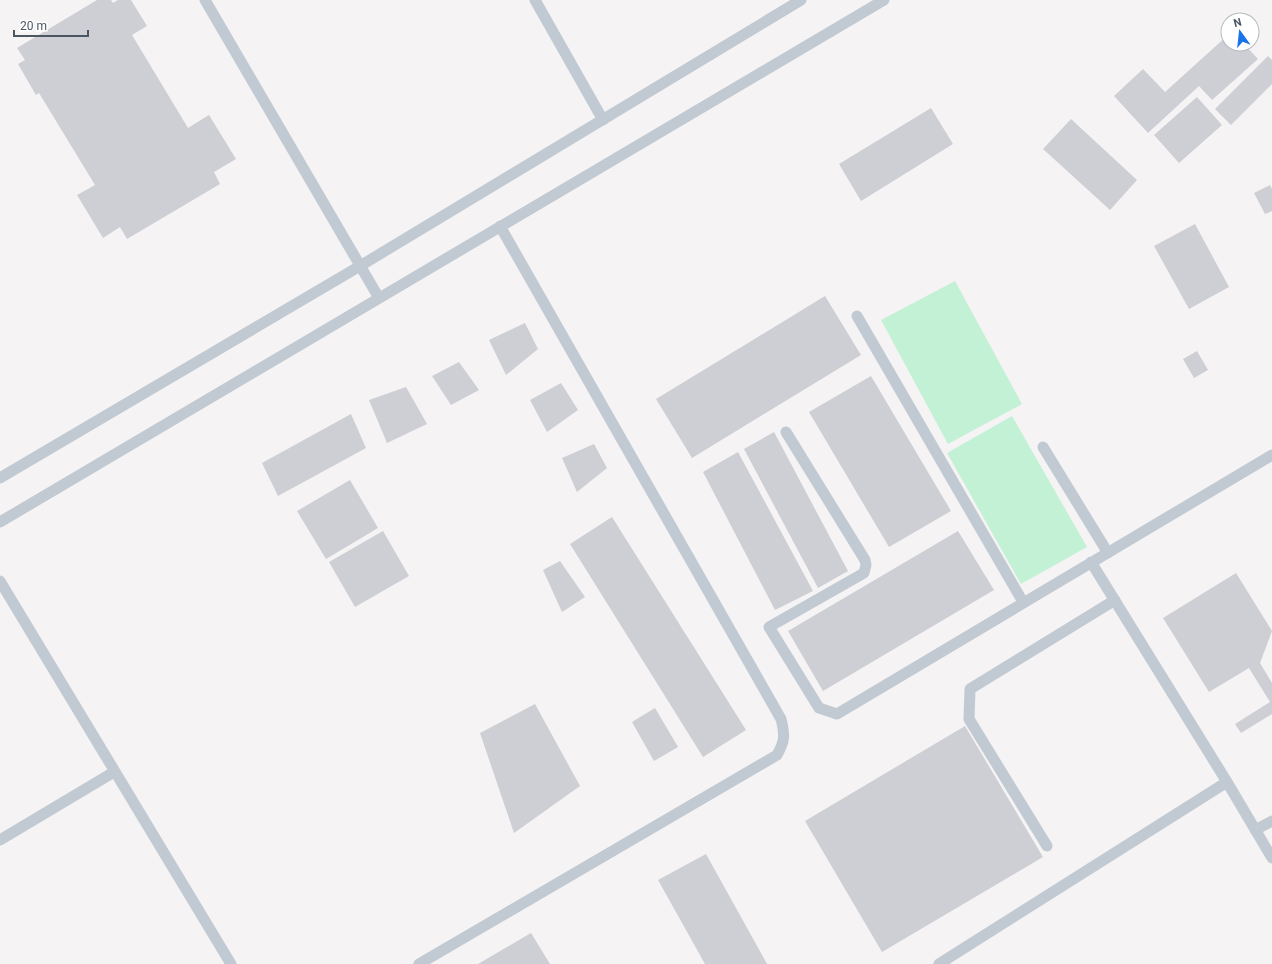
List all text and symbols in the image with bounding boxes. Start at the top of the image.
scale bar [14,12,88,38]
north arrow [1220,12,1260,52]
text: N [1232,15,1243,30]
text: 20 m [20,19,47,33]

